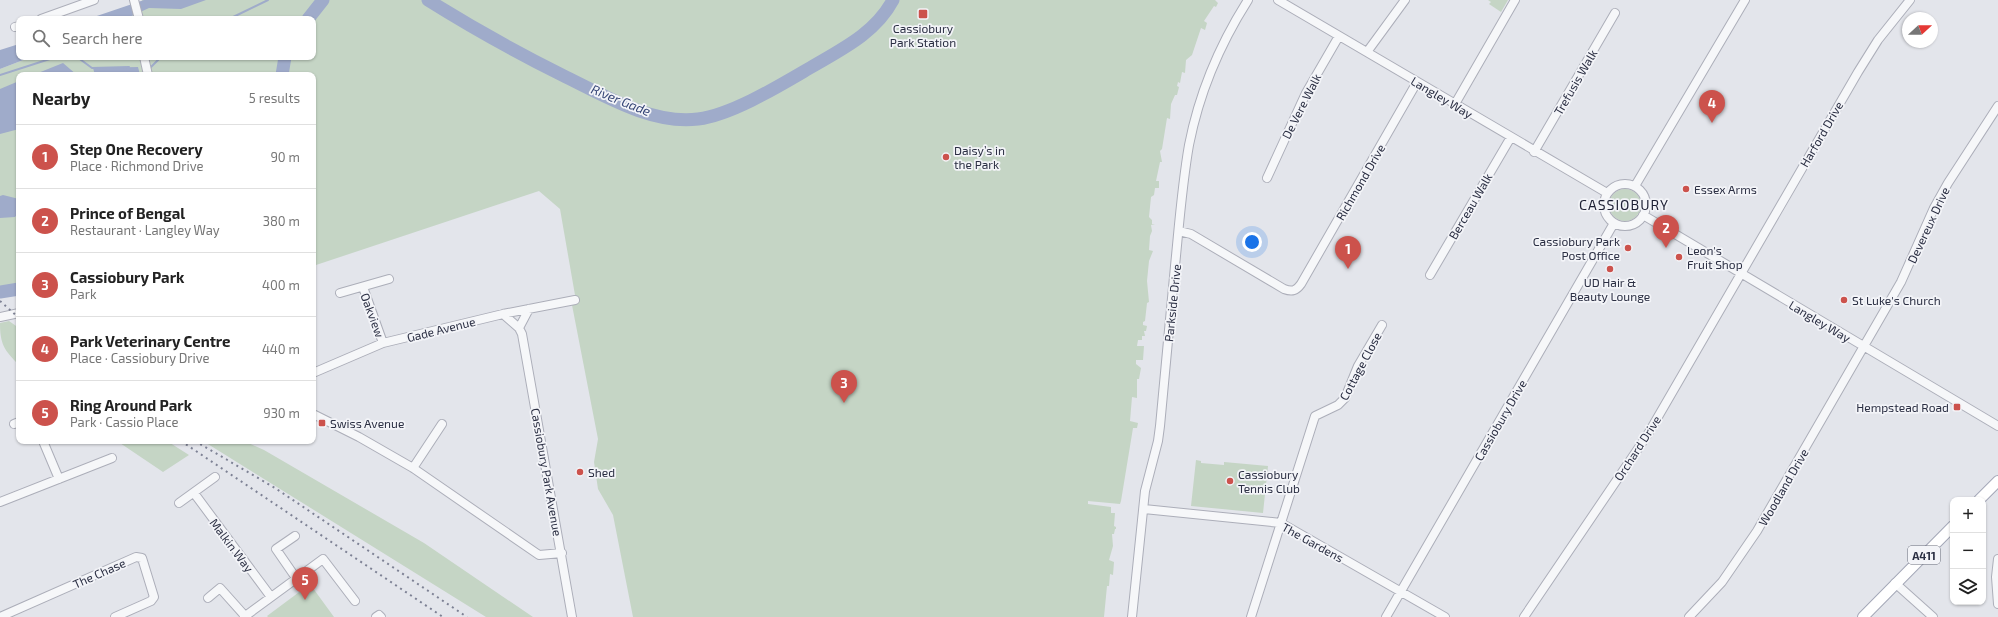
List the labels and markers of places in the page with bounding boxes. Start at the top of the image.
marker: Cassiobury Park Station [917,8,929,20]
place label: Cassiobury Park Station [890,21,956,49]
pin: 4 [1699,90,1725,123]
place label: Daisy’s in the Park [954,143,1005,171]
marker: Daisy’s in the Park [941,152,951,162]
place label: Essex Arms [1694,182,1757,196]
marker: Essex Arms [1681,184,1691,194]
pin: 2 [1653,215,1679,248]
place label: Cassiobury Park Post Office [1533,234,1620,262]
pin: 1 [1335,236,1361,269]
marker: Cassiobury Park Post Office [1623,243,1633,253]
place label: Leon's Fruit Shop [1687,243,1743,271]
marker: Leon's Fruit Shop [1674,252,1684,262]
marker: UD Hair & Beauty Lounge [1605,264,1615,274]
place label: UD Hair & Beauty Lounge [1570,275,1650,303]
place label: St Luke's Church [1852,293,1941,307]
marker: St Luke's Church [1839,295,1849,305]
pin: 3 [831,370,857,403]
place label: Hempstead Road [1856,400,1949,414]
marker: Hempstead Road [1952,402,1962,412]
place label: Swiss Avenue [330,416,404,430]
marker: Swiss Avenue [317,418,327,428]
place label: Shed [588,465,615,479]
marker: Shed [575,467,585,477]
place label: Cassiobury Tennis Club [1238,467,1300,495]
marker: Cassiobury Tennis Club [1225,476,1235,486]
pin: 5 [292,567,318,600]

